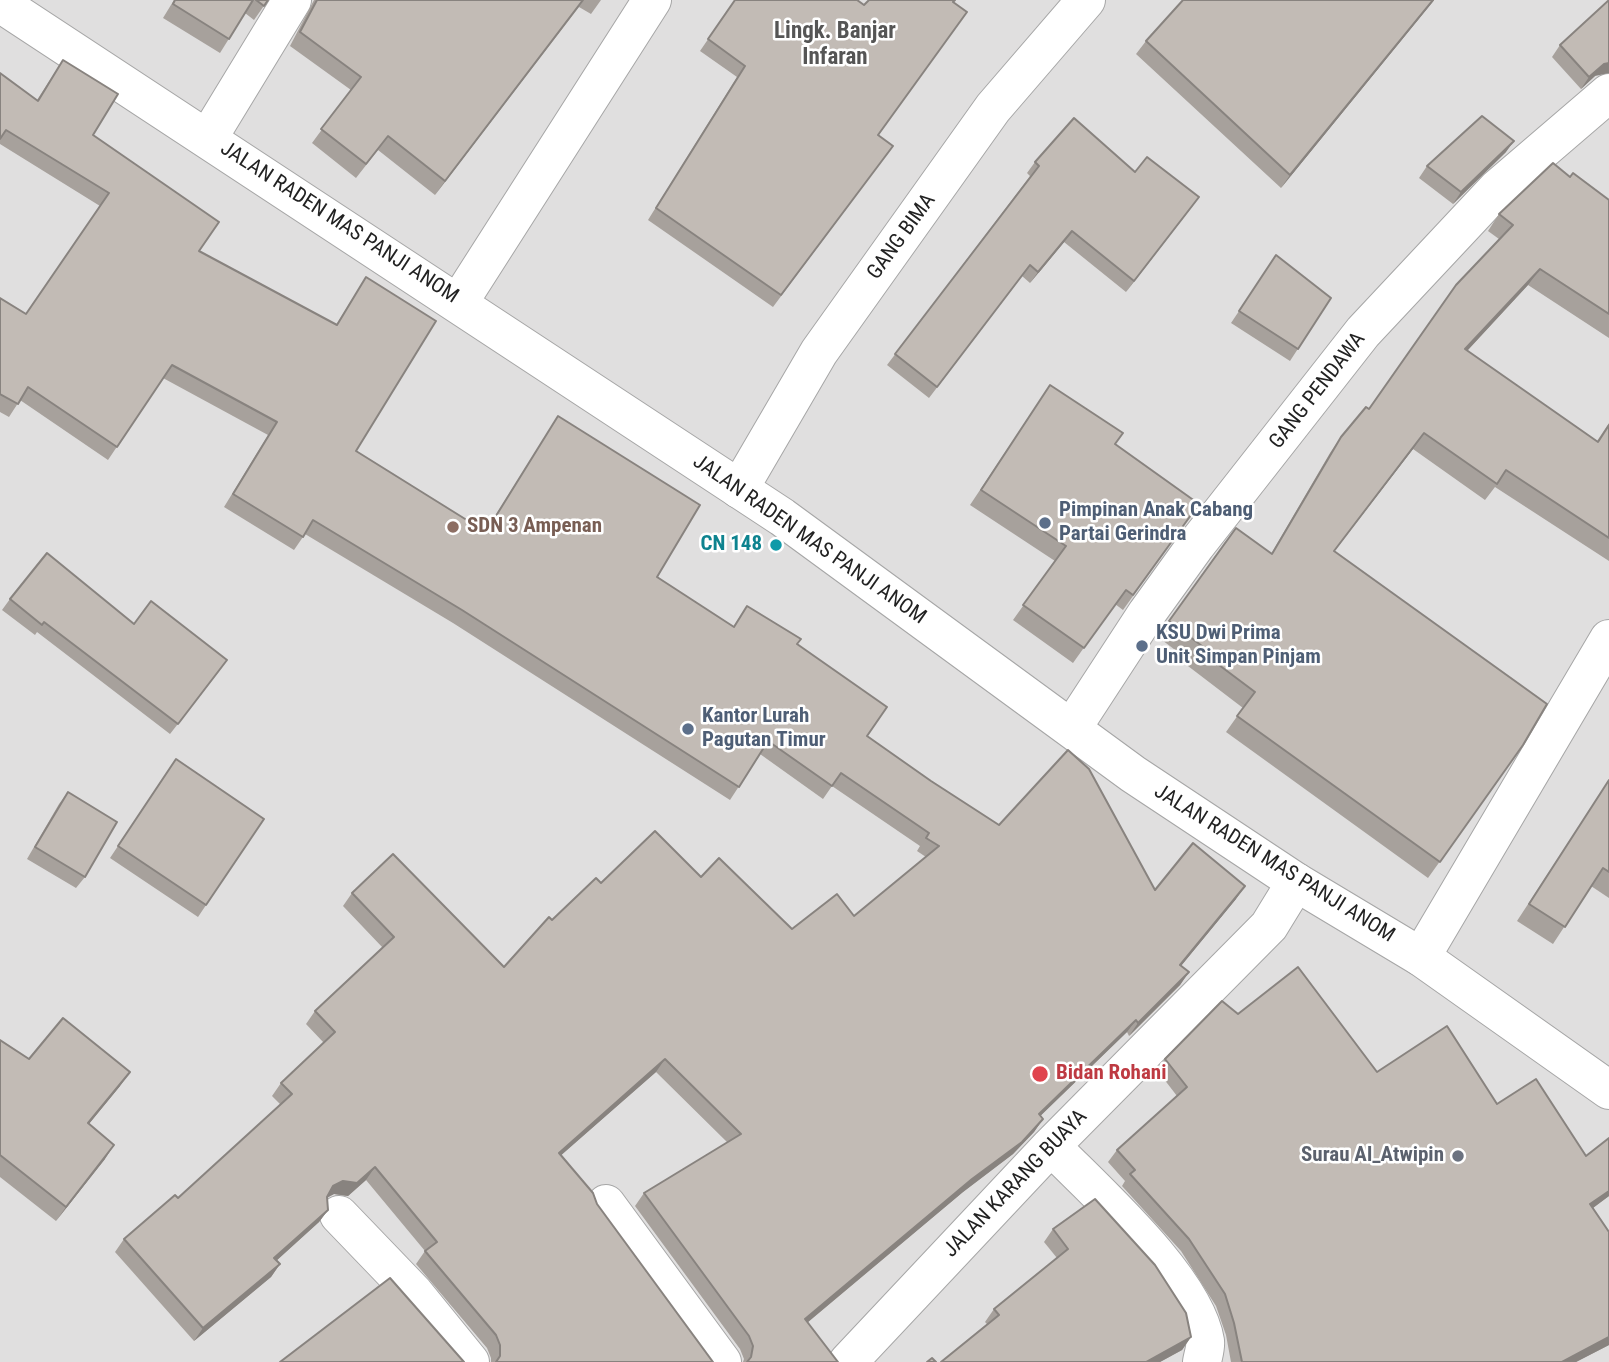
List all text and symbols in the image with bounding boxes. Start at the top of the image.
district label: Lingk. Banjar Infaran [774,18,896,72]
street label: JALAN RADEN MAS PANJI ANOM [215,137,463,309]
street label: GANG BIMA [863,189,941,285]
street label: GANG PENDAWA [1265,328,1371,454]
street label: JALAN RADEN MAS PANJI ANOM [688,450,930,630]
place label: Pimpinan Anak Cabang Partai Gerindra [1059,498,1253,548]
place label: SDN 3 Ampenan [467,514,602,540]
marker: Pimpinan Anak Cabang Partai Gerindra [1037,515,1053,531]
marker: SDN 3 Ampenan [445,519,461,535]
place label: CN 148 [700,532,762,558]
marker: CN 148 [768,537,784,553]
place label: KSU Dwi Prima Unit Simpan Pinjam [1156,621,1321,671]
marker: KSU Dwi Prima Unit Simpan Pinjam [1134,638,1150,654]
place label: Kantor Lurah Pagutan Timur [702,704,826,754]
marker: Kantor Lurah Pagutan Timur [680,721,696,737]
street label: JALAN RADEN MAS PANJI ANOM [1149,779,1399,949]
place label: Bidan Rohani [1056,1061,1166,1087]
marker: Bidan Rohani [1030,1064,1050,1084]
street label: JALAN KARANG BUAYA [939,1105,1093,1263]
place label: Surau Al_Atwipin [1301,1143,1444,1169]
marker: Surau Al_Atwipin [1450,1148,1466,1164]

